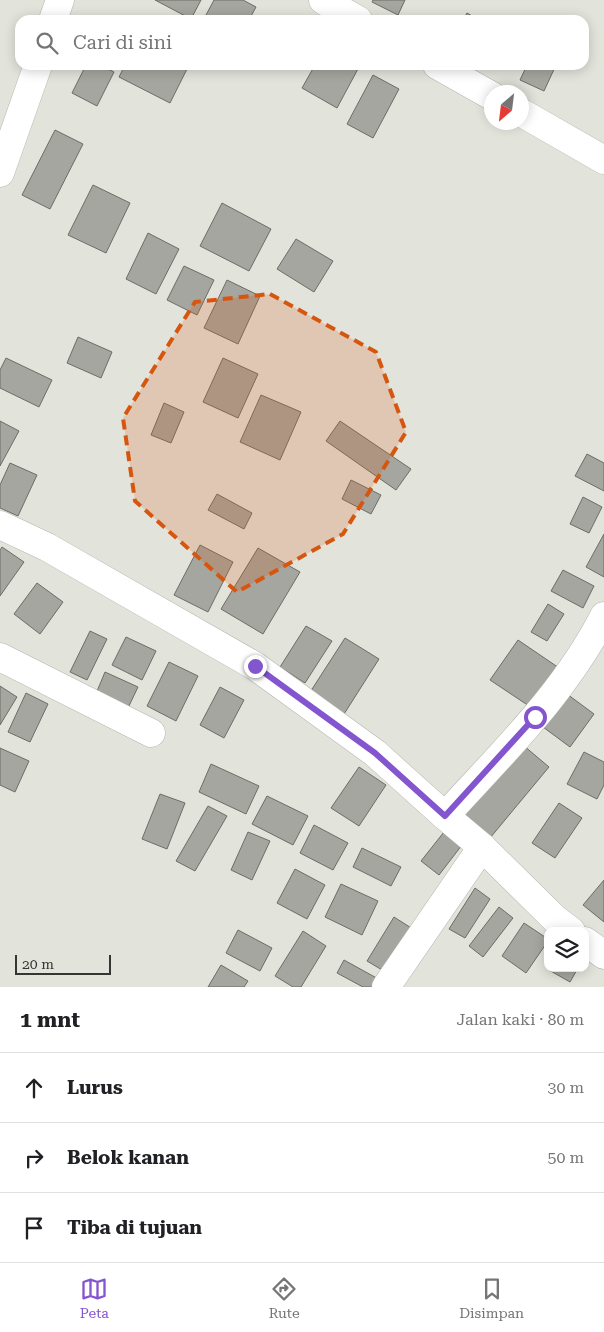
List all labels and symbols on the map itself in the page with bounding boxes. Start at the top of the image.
north arrow [484,85,529,130]
route end [244,655,267,678]
route start [524,706,547,729]
scale bar [15,952,111,975]

